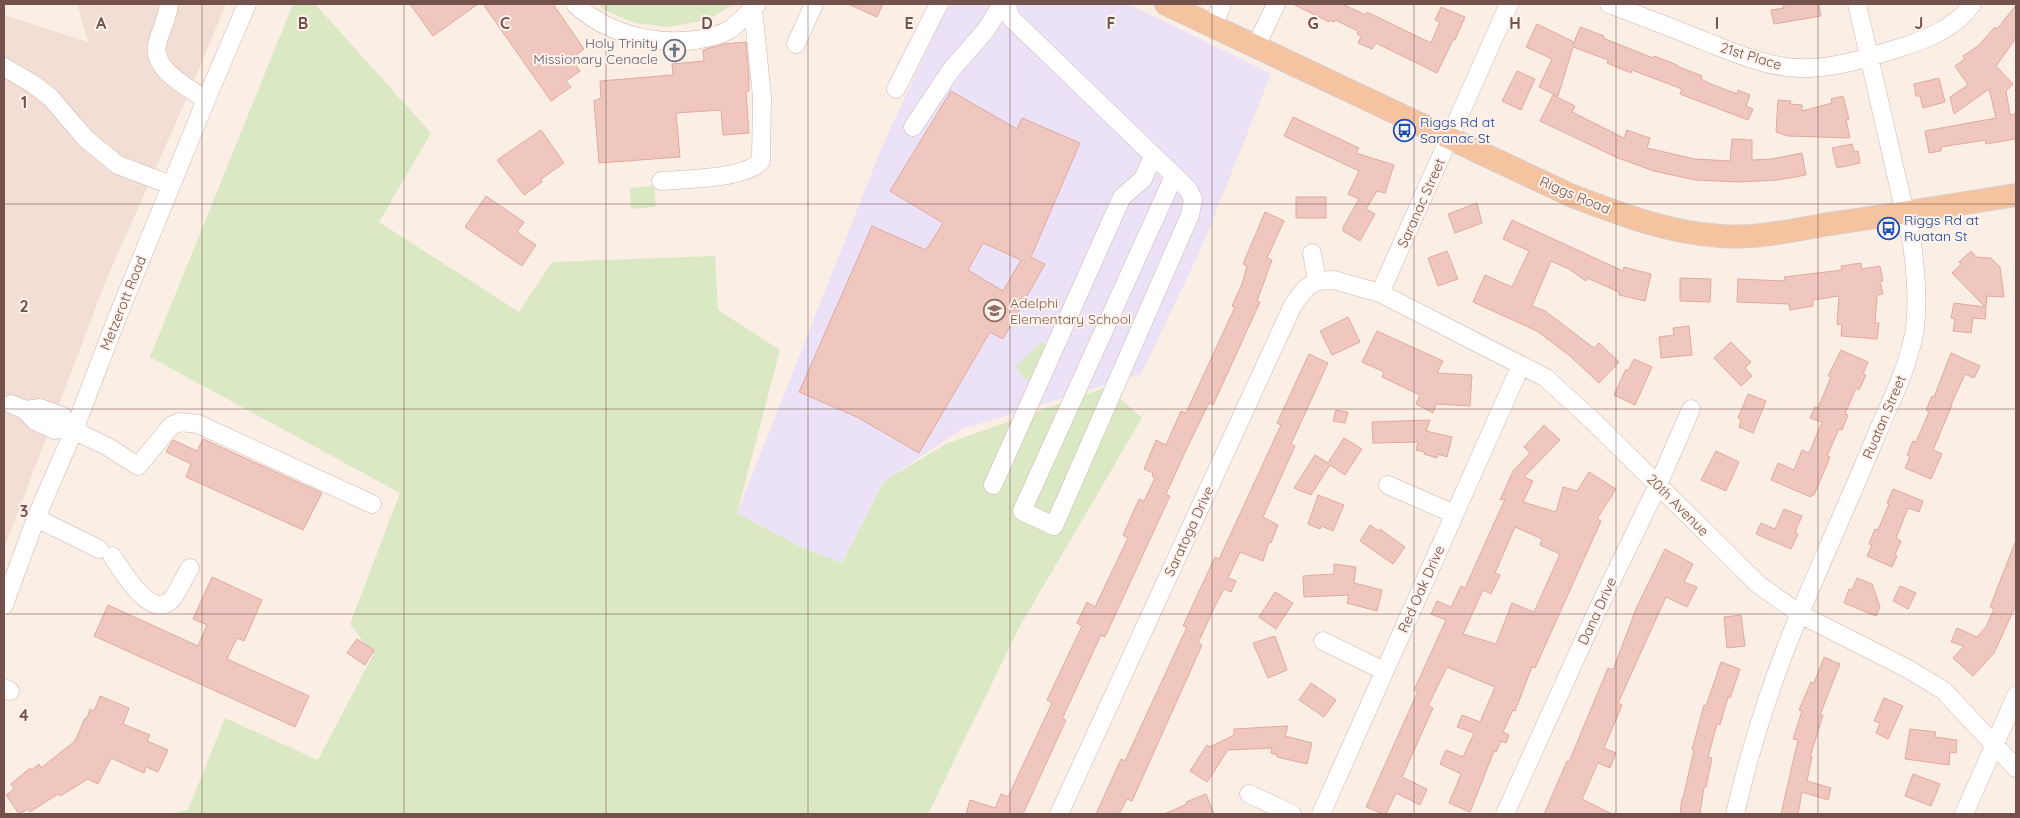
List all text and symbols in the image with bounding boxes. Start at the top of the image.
text: A [96,13,107,33]
text: B [298,13,308,33]
text: C [500,13,510,33]
text: D [701,13,713,33]
text: E [904,13,914,33]
text: F [1107,13,1116,33]
text: G [1307,13,1319,33]
text: H [1509,13,1521,33]
text: I [1715,13,1719,33]
text: J [1915,13,1923,33]
place label: Holy Trinity Missionary Cenacle [533,34,658,68]
street label: 21st Place [1718,38,1784,74]
church icon: Holy Trinity Missionary Cenacle [662,39,686,63]
text: 1 [21,92,27,112]
place label: Riggs Rd at Saranac St [1420,113,1495,147]
bus stop icon: Riggs Rd at Saranac St [1392,118,1416,142]
street label: Saranac Street [1393,155,1449,251]
street label: Riggs Road [1537,172,1613,218]
place label: Riggs Rd at Ruatan St [1904,211,1979,245]
bus stop icon: Riggs Rd at Ruatan St [1876,216,1900,240]
street label: Metzerott Road [96,253,150,353]
place label: Adelphi Elementary School [1010,294,1131,328]
text: 2 [19,296,29,316]
school or university icon: Adelphi Elementary School [982,299,1006,323]
street label: Ruatan Street [1858,372,1910,462]
street label: 20th Avenue [1643,470,1713,540]
street label: Saratoga Drive [1160,483,1218,579]
text: 3 [20,501,28,521]
street label: Red Oak Drive [1394,542,1448,635]
street label: Dana Drive [1573,574,1621,648]
text: 4 [19,705,29,725]

